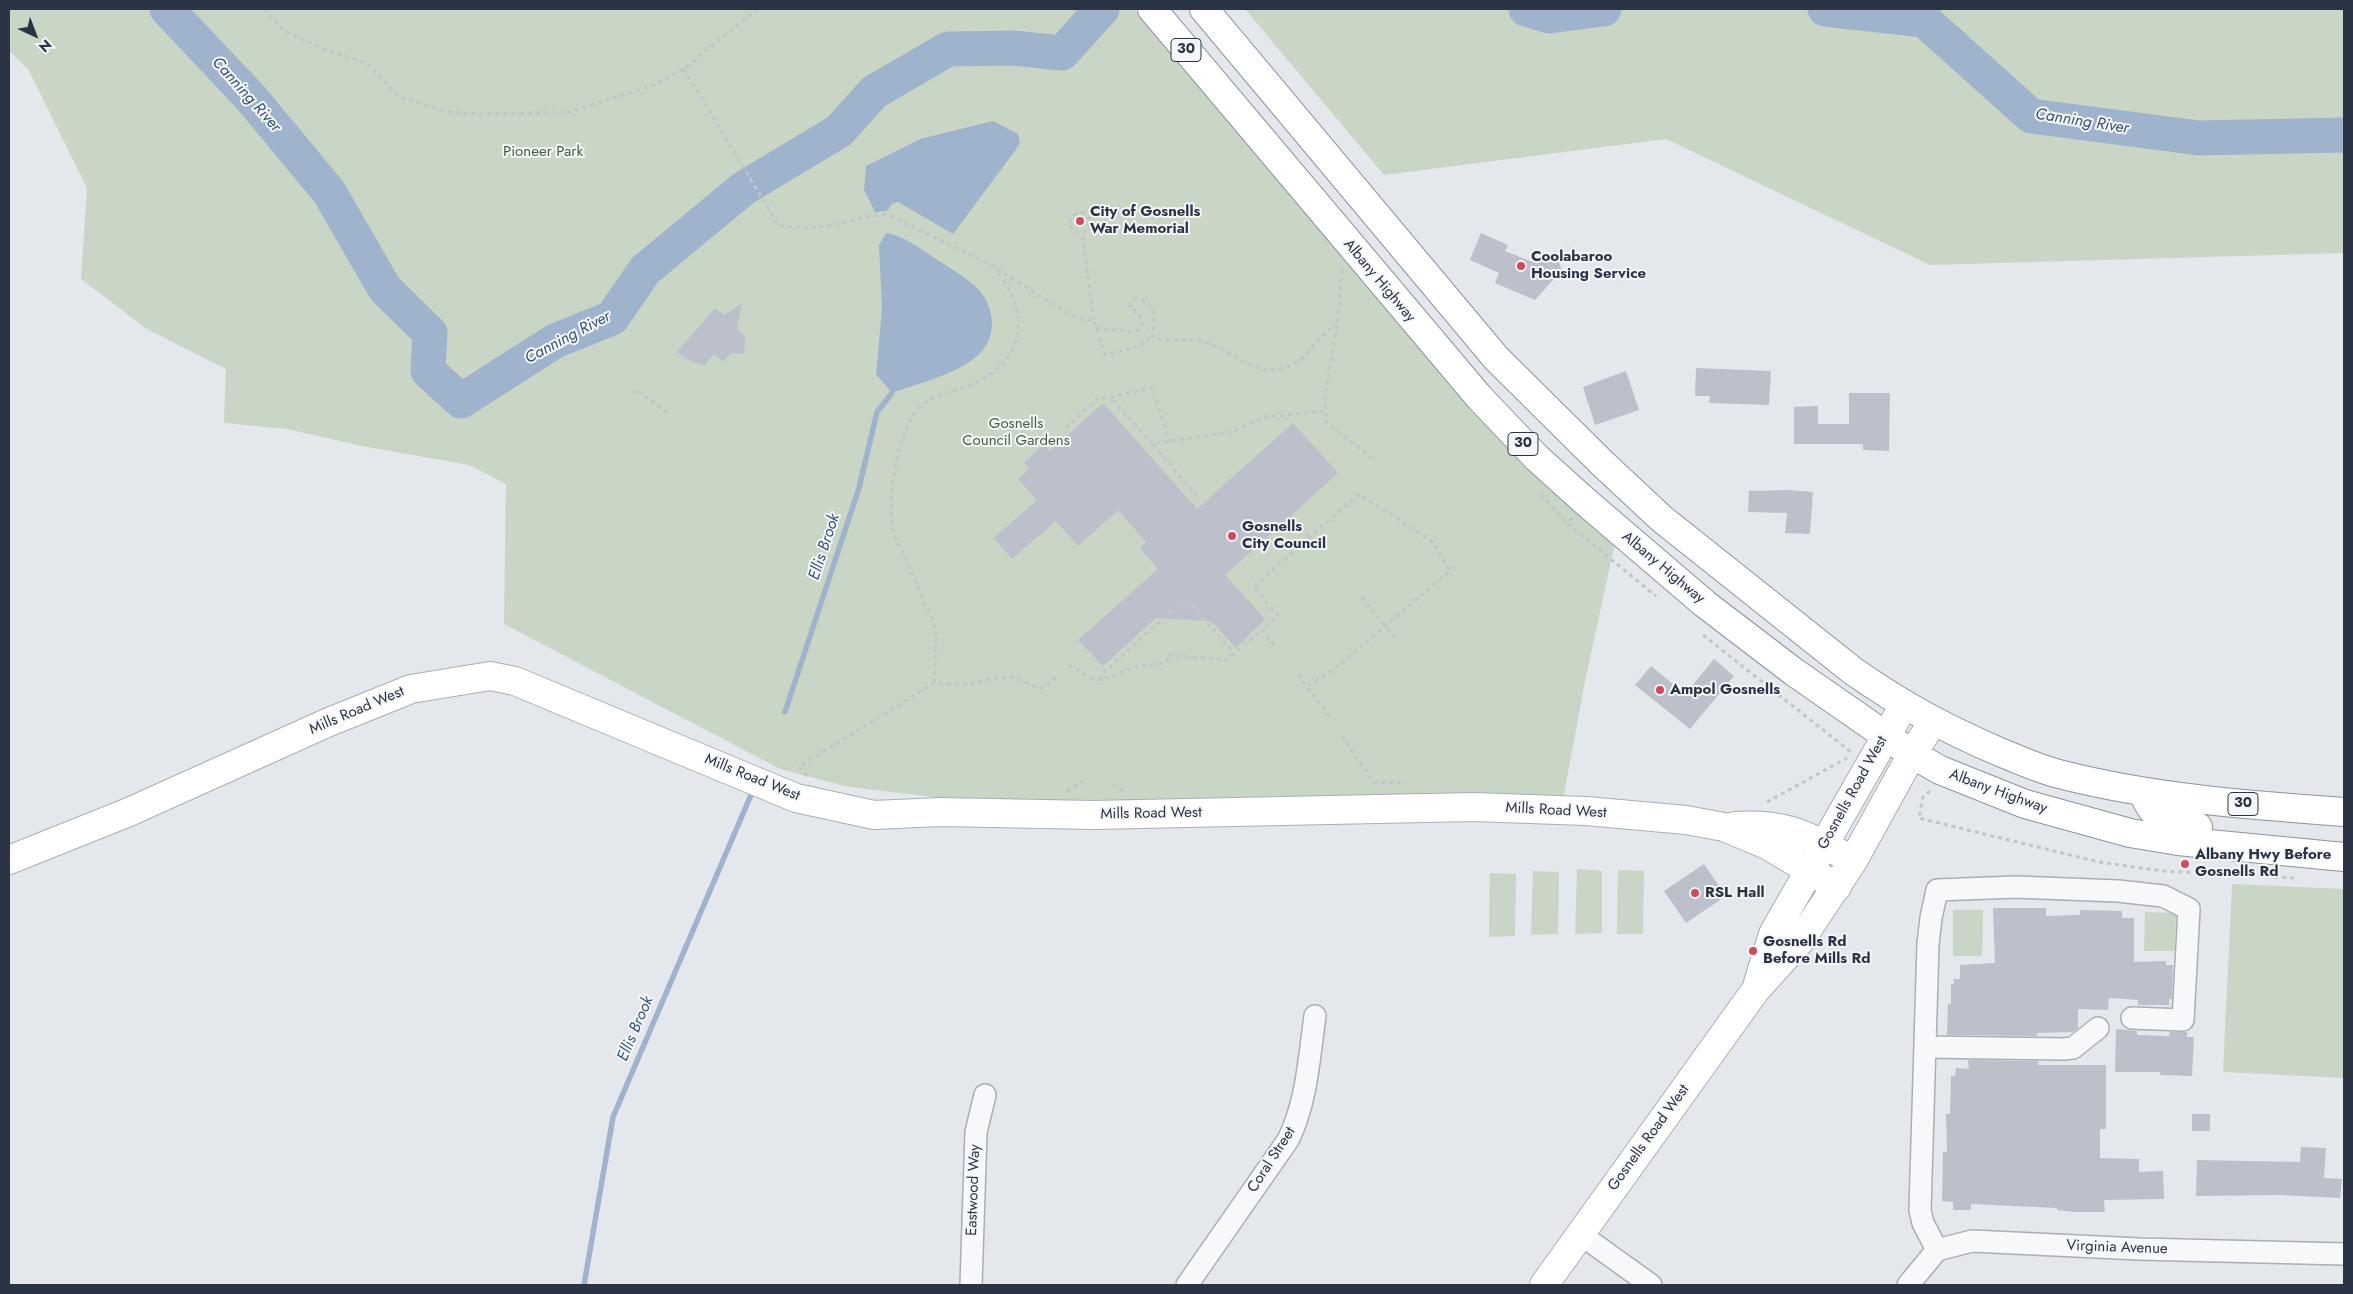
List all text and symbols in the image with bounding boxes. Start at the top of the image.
north arrow [10,10,60,60]
text: N [34,35,56,57]
road number: 30 [1171,38,1201,62]
water label: Canning River [207,54,285,136]
water label: Canning River [2034,105,2130,139]
park label: Pioneer Park [503,143,583,161]
place label: City of Gosnells War Memorial [1090,203,1200,238]
marker: City of Gosnells War Memorial [1074,215,1086,227]
street label: Albany Highway [1339,236,1419,326]
place label: Coolabaroo Housing Service [1531,248,1646,283]
marker: Coolabaroo Housing Service [1515,260,1527,272]
water label: Canning River [522,307,614,369]
park label: Gosnells Council Gardens [962,415,1070,450]
road number: 30 [1508,432,1538,456]
water label: Ellis Brook [805,512,845,582]
place label: Gosnells City Council [1242,518,1326,553]
street label: Albany Highway [1618,528,1708,608]
marker: Gosnells City Council [1226,530,1238,542]
place label: Ampol Gosnells [1670,681,1780,699]
street label: Mills Road West [307,683,407,739]
marker: Ampol Gosnells [1654,684,1666,696]
street label: Gosnells Road West [1814,733,1892,853]
street label: Mills Road West [702,751,802,805]
street label: Albany Highway [1947,766,2049,818]
road number: 30 [2228,792,2258,816]
street label: Mills Road West [1505,799,1607,823]
street label: Mills Road West [1100,804,1202,824]
place label: Albany Hwy Before Gosnells Rd [2195,846,2331,881]
marker: Albany Hwy Before Gosnells Rd [2179,858,2191,870]
place label: RSL Hall [1705,884,1764,902]
marker: RSL Hall [1689,887,1701,899]
place label: Gosnells Rd Before Mills Rd [1763,933,1871,968]
marker: Gosnells Rd Before Mills Rd [1747,945,1759,957]
water label: Ellis Brook [614,994,658,1064]
street label: Gosnells Road West [1604,1081,1694,1195]
street label: Coral Street [1244,1124,1300,1196]
street label: Eastwood Way [963,1144,985,1236]
street label: Virginia Avenue [2066,1237,2168,1259]

